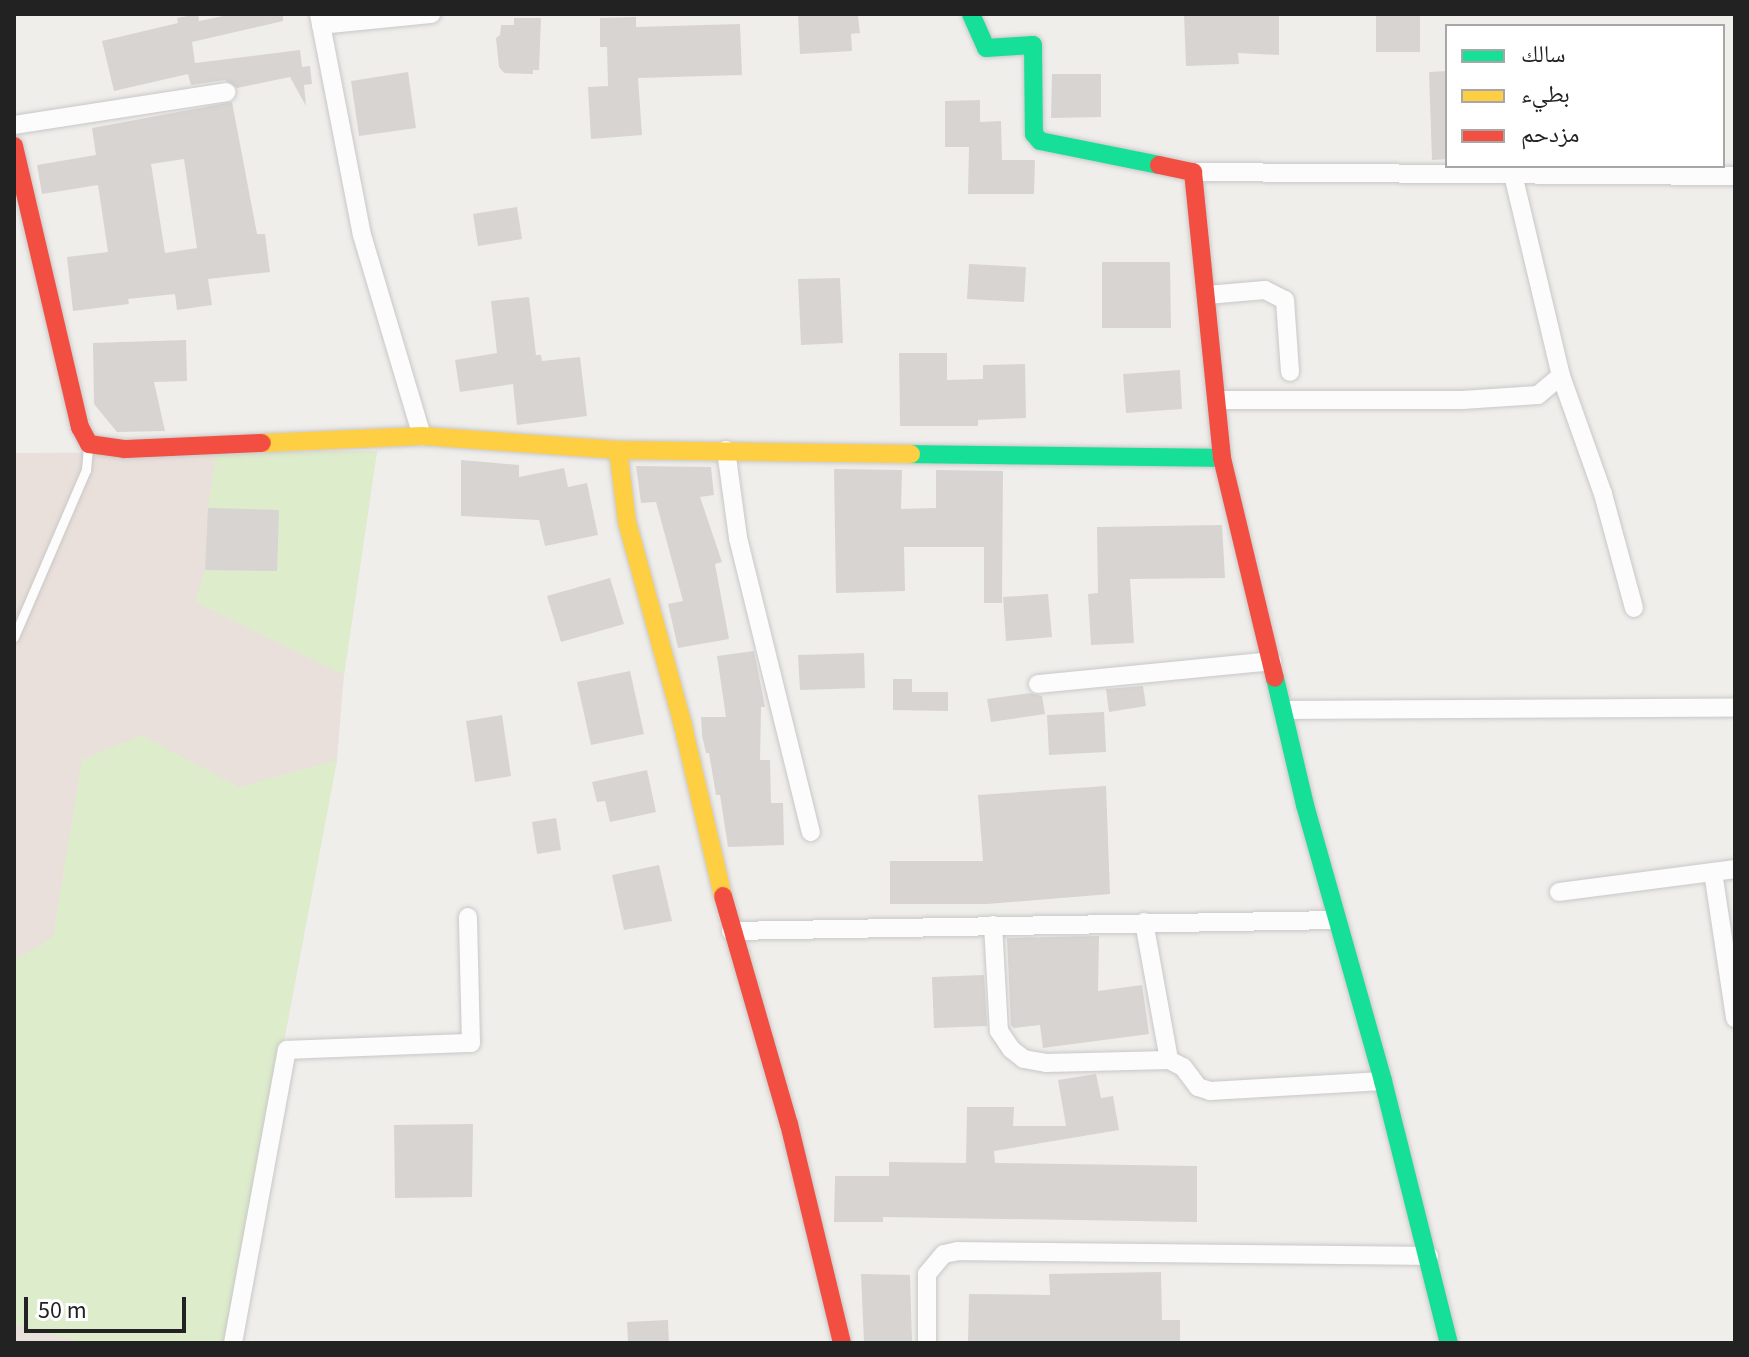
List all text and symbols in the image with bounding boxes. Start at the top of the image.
legend [1445,24,1725,168]
text: سالك [1521,37,1566,72]
text: بطيء [1521,77,1570,112]
text: مزدحم [1521,117,1580,152]
scale bar [28,1281,190,1331]
text: 50 m [38,1293,87,1328]

